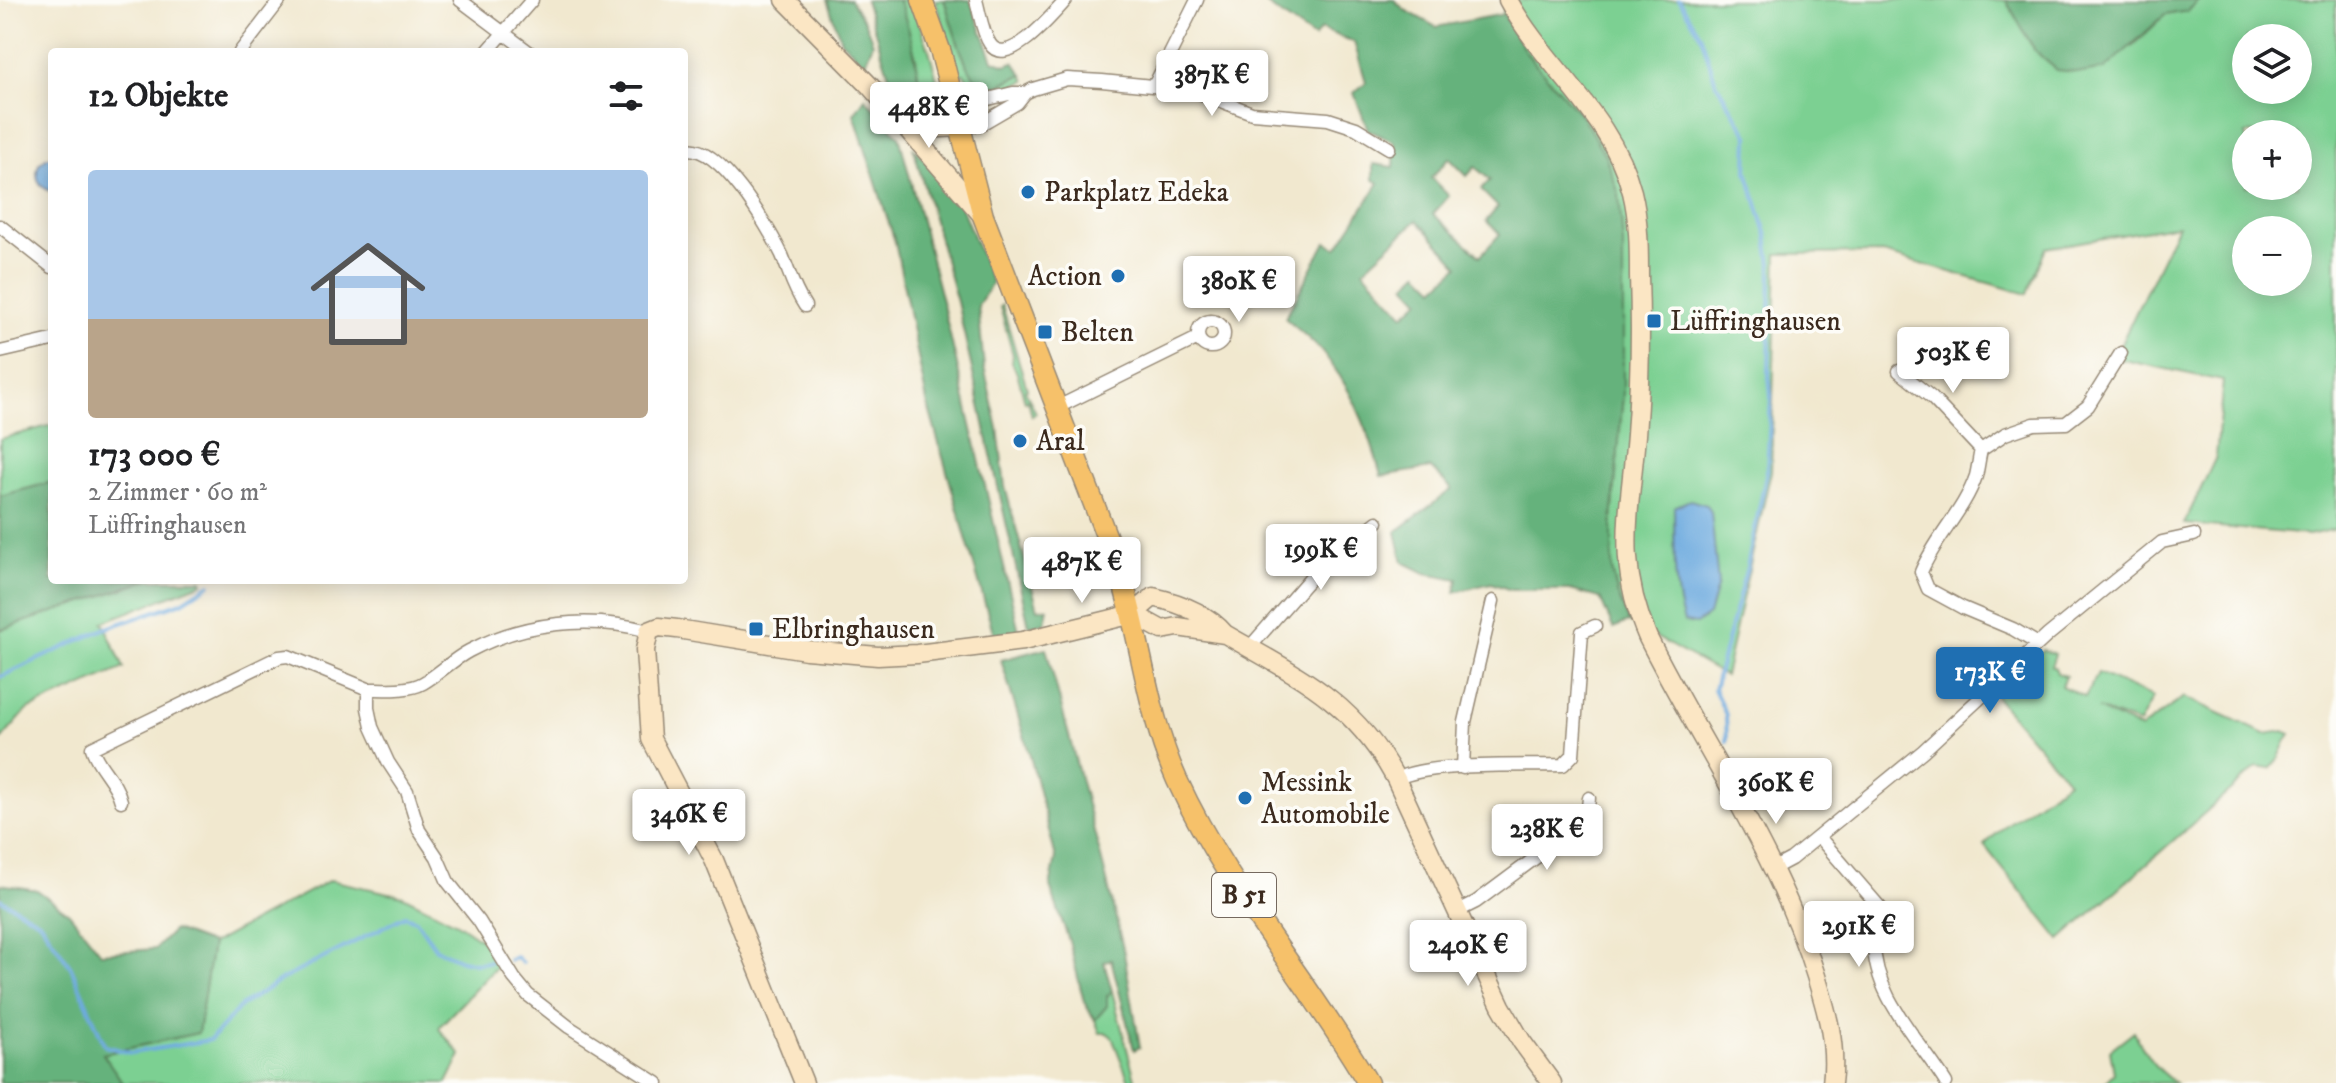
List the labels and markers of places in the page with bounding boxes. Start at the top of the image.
pin: 387K € [1147,50,1277,118]
pin: 448K € [864,82,994,150]
place label: Parkplatz Edeka [1044,175,1229,210]
marker: Parkplatz Edeka [1019,183,1037,201]
pin: 380K € [1174,256,1304,324]
place label: Action [1028,259,1102,294]
marker: Action [1109,267,1127,285]
place label: Lüffringhausen [1670,304,1841,339]
marker: Lüffringhausen [1645,312,1663,330]
place label: Belten [1061,315,1134,350]
marker: Belten [1036,323,1054,341]
pin: 503K € [1888,327,2018,395]
place label: Aral [1036,424,1085,459]
marker: Aral [1011,432,1029,450]
pin: 199K € [1256,524,1386,592]
pin: 487K € [1017,537,1147,605]
place label: Elbringhausen [772,612,935,647]
marker: Elbringhausen [747,620,765,638]
pin: 173K € [1925,647,2055,715]
pin: 360K € [1711,758,1841,826]
place label: Messink Automobile [1261,765,1390,832]
pin: 346K € [624,789,754,857]
marker: Messink Automobile [1236,789,1254,807]
pin: 238K € [1482,804,1612,872]
pin: 291K € [1794,901,1924,969]
pin: 240K € [1403,920,1533,988]

